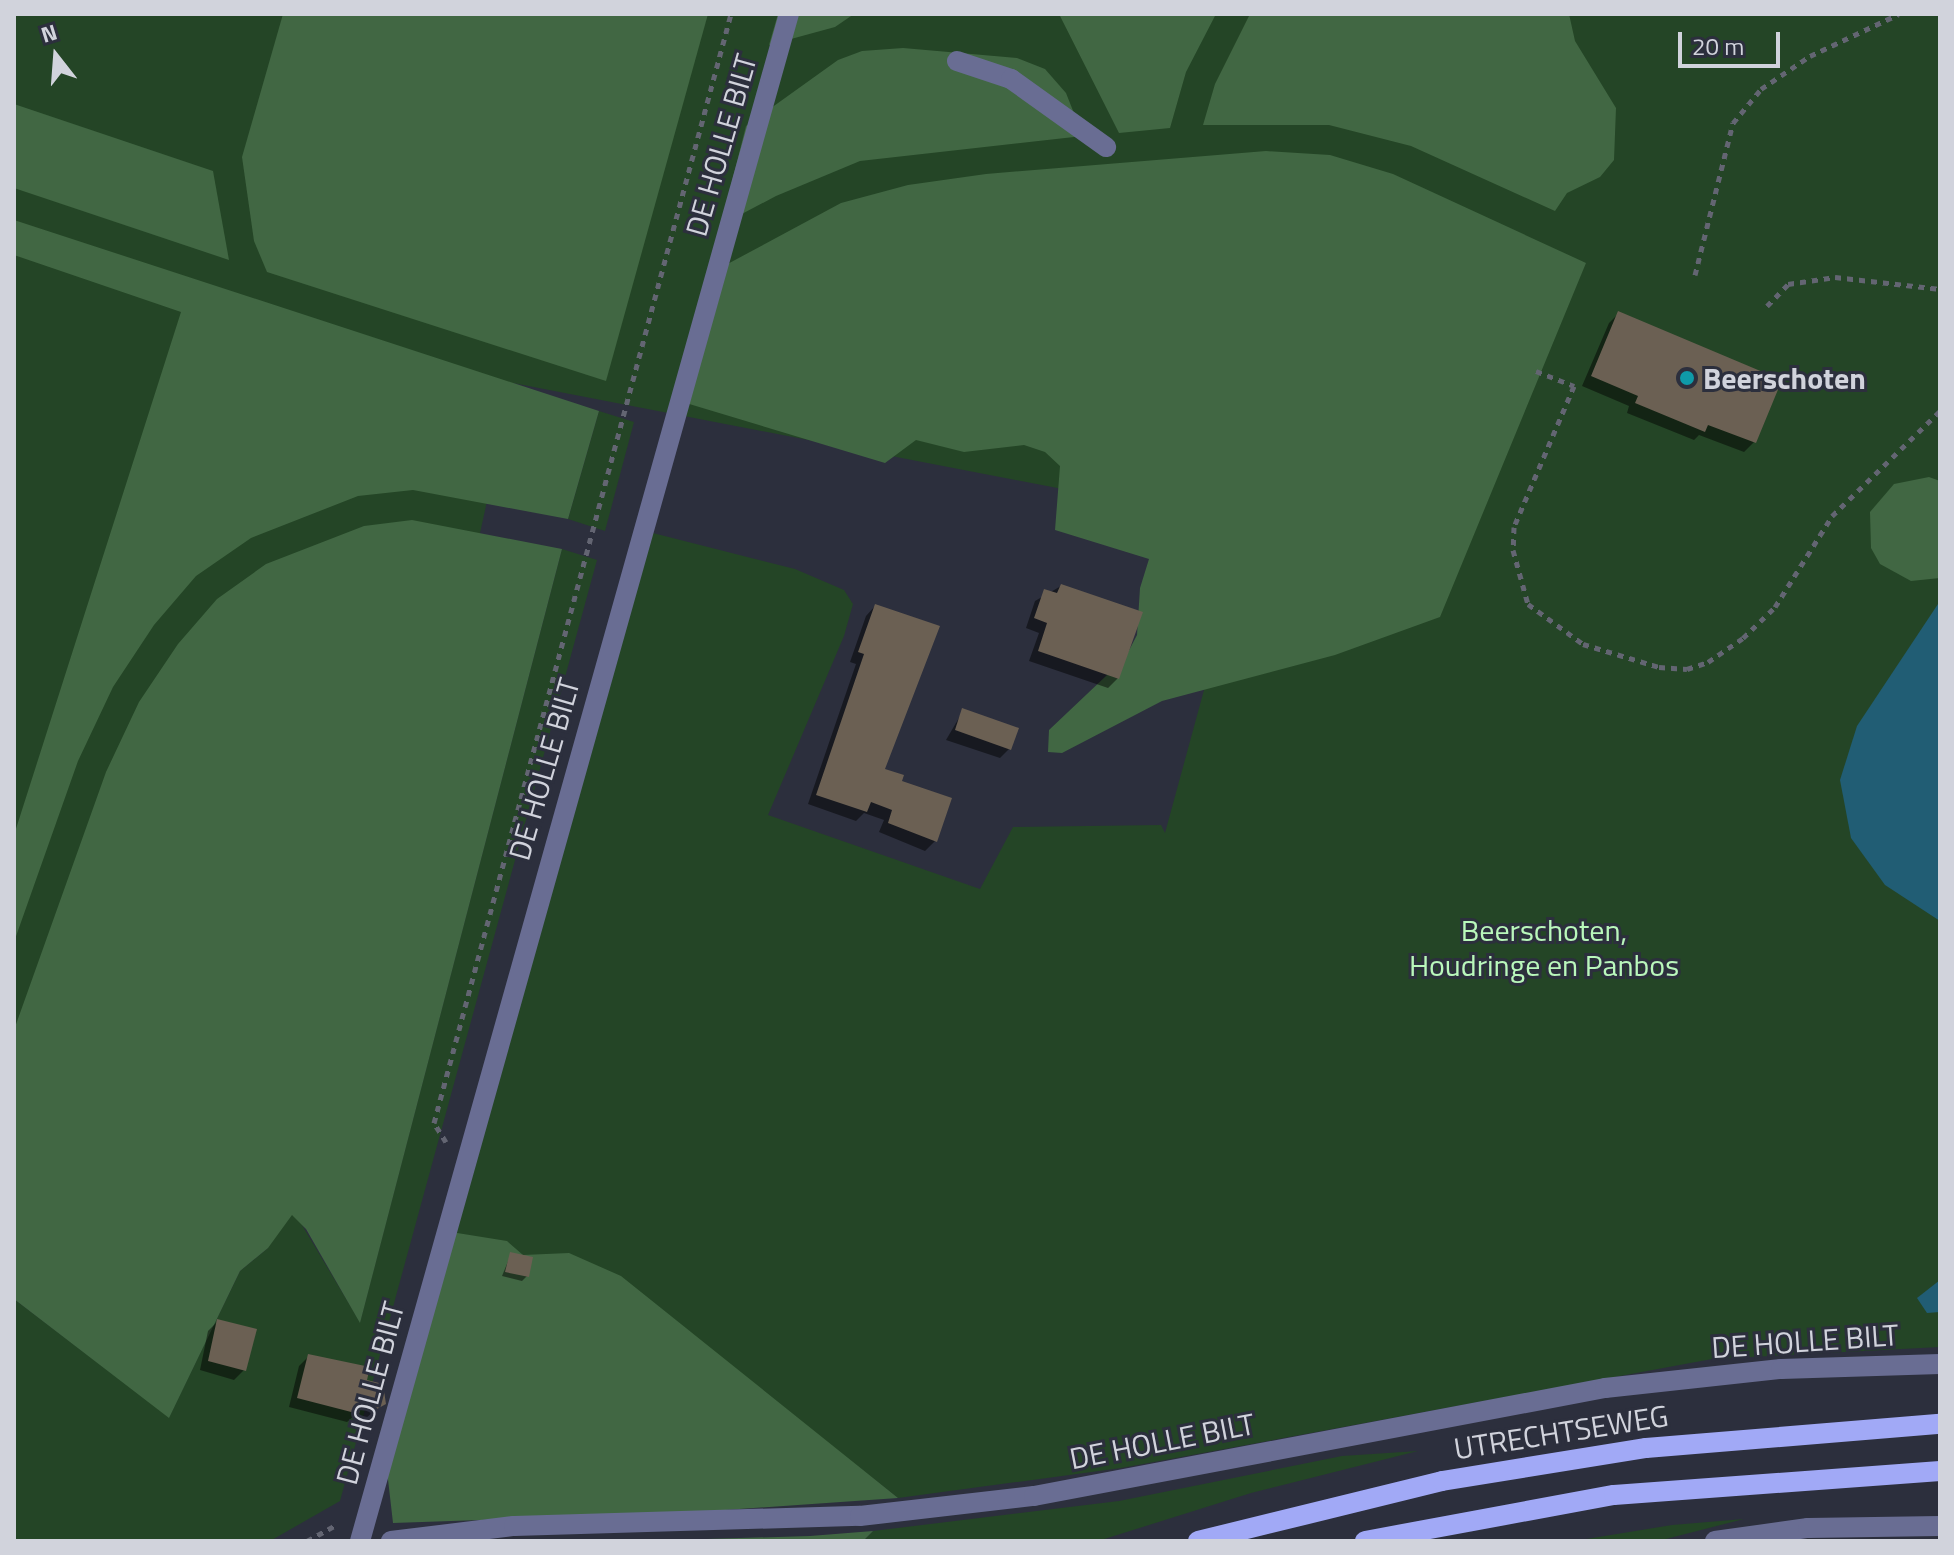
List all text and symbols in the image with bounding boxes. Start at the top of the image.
text: N [37,15,61,52]
north arrow [16,16,96,96]
scale bar [1682,16,1784,66]
text: 20 m [1692,28,1744,64]
street label: DE HOLLE BILT [678,50,764,240]
place label: Beerschoten [1703,360,1866,396]
marker: Beerschoten [1678,369,1696,387]
street label: DE HOLLE BILT [501,674,587,864]
park label: Beerschoten, Houdringe en Panbos [1409,912,1679,982]
street label: DE HOLLE BILT [328,1298,412,1488]
street label: DE HOLLE BILT [1710,1316,1900,1366]
street label: UTRECHTSEWEG [1451,1397,1671,1467]
street label: DE HOLLE BILT [1066,1405,1258,1477]

